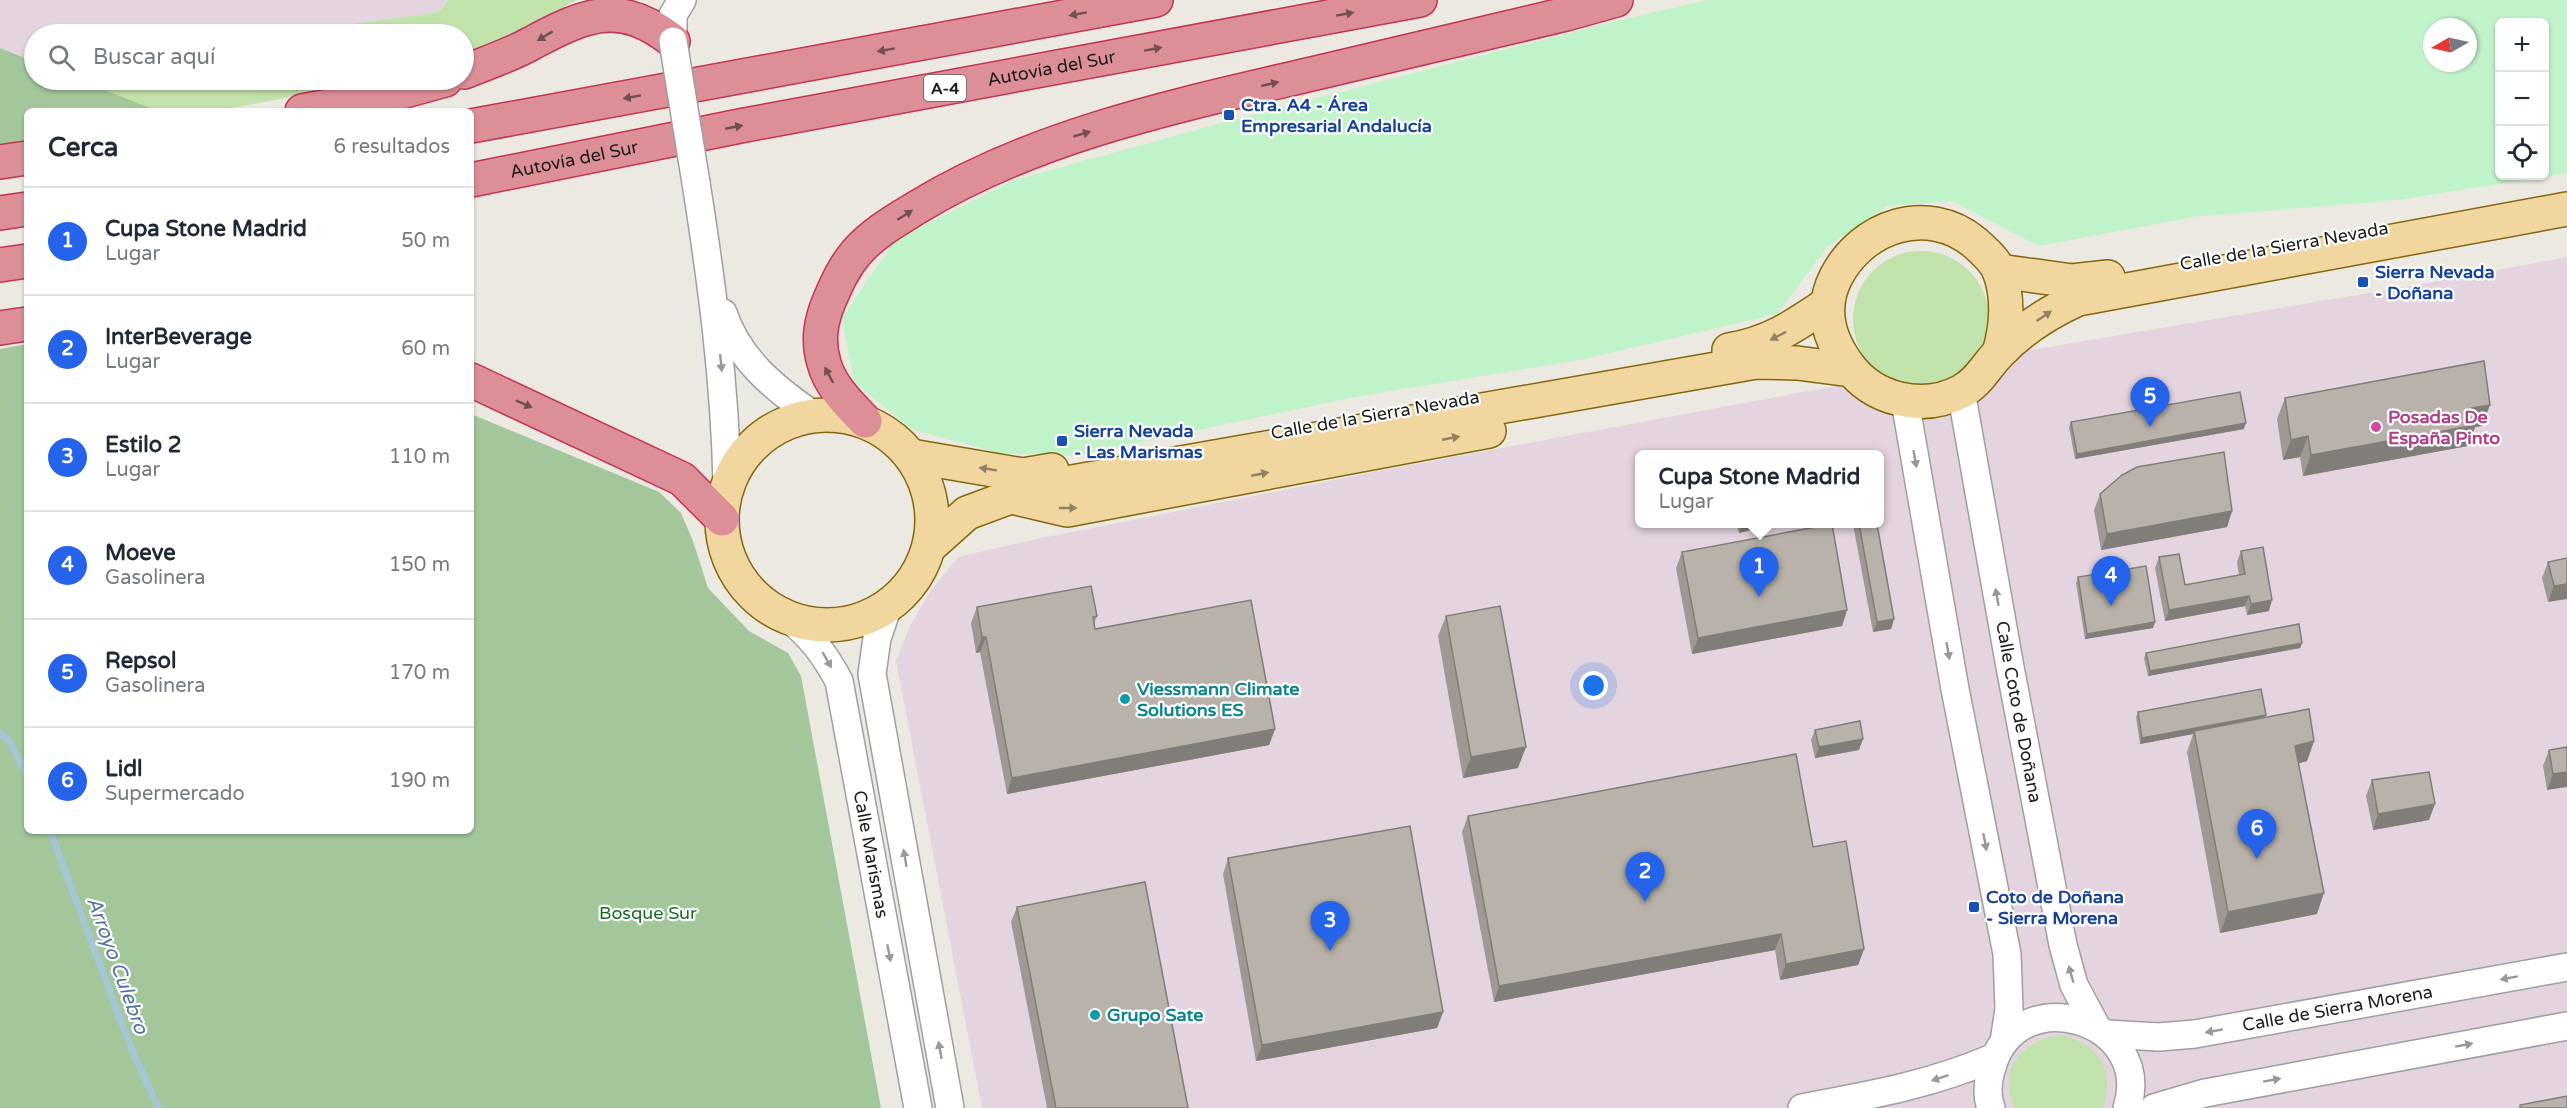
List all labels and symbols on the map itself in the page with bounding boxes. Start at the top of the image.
one-way arrow [1336,9,1355,18]
one-way arrow [1068,10,1087,19]
north arrow [2423,18,2477,72]
one-way arrow [537,30,553,41]
one-way arrow [1144,45,1163,54]
one-way arrow [876,46,895,55]
street label: Autovía del Sur [985,46,1117,91]
road number: A-4 [924,75,966,101]
one-way arrow [1261,78,1279,88]
one-way arrow [623,93,642,102]
place label: Ctra. A4 - Área Empresarial Andalucía [1241,94,1432,137]
marker: Ctra. A4 - Área Empresarial Andalucía [1222,108,1236,122]
one-way arrow [725,122,744,131]
one-way arrow [1073,129,1091,138]
street label: Autovía del Sur [508,136,640,183]
one-way arrow [897,209,913,220]
street label: Calle de la Sierra Nevada [2178,217,2390,275]
place label: Sierra Nevada - Doñana [2375,261,2495,304]
marker: Sierra Nevada - Doñana [2356,275,2370,289]
one-way arrow [2036,311,2053,322]
one-way arrow [1769,331,1786,341]
one-way arrow [716,353,726,372]
one-way arrow [824,366,834,383]
pin: 5 [2130,378,2170,427]
street label: Calle de la Sierra Nevada [1269,386,1481,444]
one-way arrow [516,400,533,409]
place label: Posadas De España Pinto [2388,406,2500,449]
place label: Sierra Nevada - Las Marismas [1074,420,1203,463]
marker: Posadas De España Pinto [2369,420,2383,434]
one-way arrow [1442,433,1461,442]
marker: Sierra Nevada - Las Marismas [1055,434,1069,448]
one-way arrow [1910,449,1919,468]
one-way arrow [978,464,997,473]
one-way arrow [1250,469,1269,478]
one-way arrow [1059,503,1078,512]
pin: 1 [1740,548,1778,597]
pin: 4 [2092,556,2130,606]
one-way arrow [1993,588,2002,607]
street label: Calle Coto de Doñana [1991,619,2047,805]
one-way arrow [1944,641,1953,660]
one-way arrow [822,652,832,669]
your location [1579,671,1608,700]
place label: Viessmann Climate Solutions ES [1137,678,1299,721]
marker: Viessmann Climate Solutions ES [1118,692,1132,706]
street label: Calle Marismas [848,789,894,920]
pin: 6 [2238,810,2276,859]
one-way arrow [1981,833,1990,852]
one-way arrow [901,849,910,868]
pin: 2 [1626,852,1664,902]
place label: Coto de Doñana - Sierra Morena [1986,886,2124,929]
water label: Arroyo Culebro [81,894,153,1038]
marker: Coto de Doñana - Sierra Morena [1967,900,1981,914]
park label: Bosque Sur [599,902,697,924]
pin: 3 [1310,902,1350,951]
one-way arrow [885,943,894,962]
one-way arrow [2066,965,2075,983]
one-way arrow [2500,974,2519,983]
street label: Calle de Sierra Morena [2241,980,2434,1036]
place label: Grupo Sate [1107,1004,1203,1026]
marker: Grupo Sate [1088,1008,1102,1022]
one-way arrow [2204,1027,2223,1036]
one-way arrow [2455,1040,2474,1049]
one-way arrow [935,1041,944,1060]
one-way arrow [1931,1074,1949,1083]
one-way arrow [2263,1076,2282,1085]

